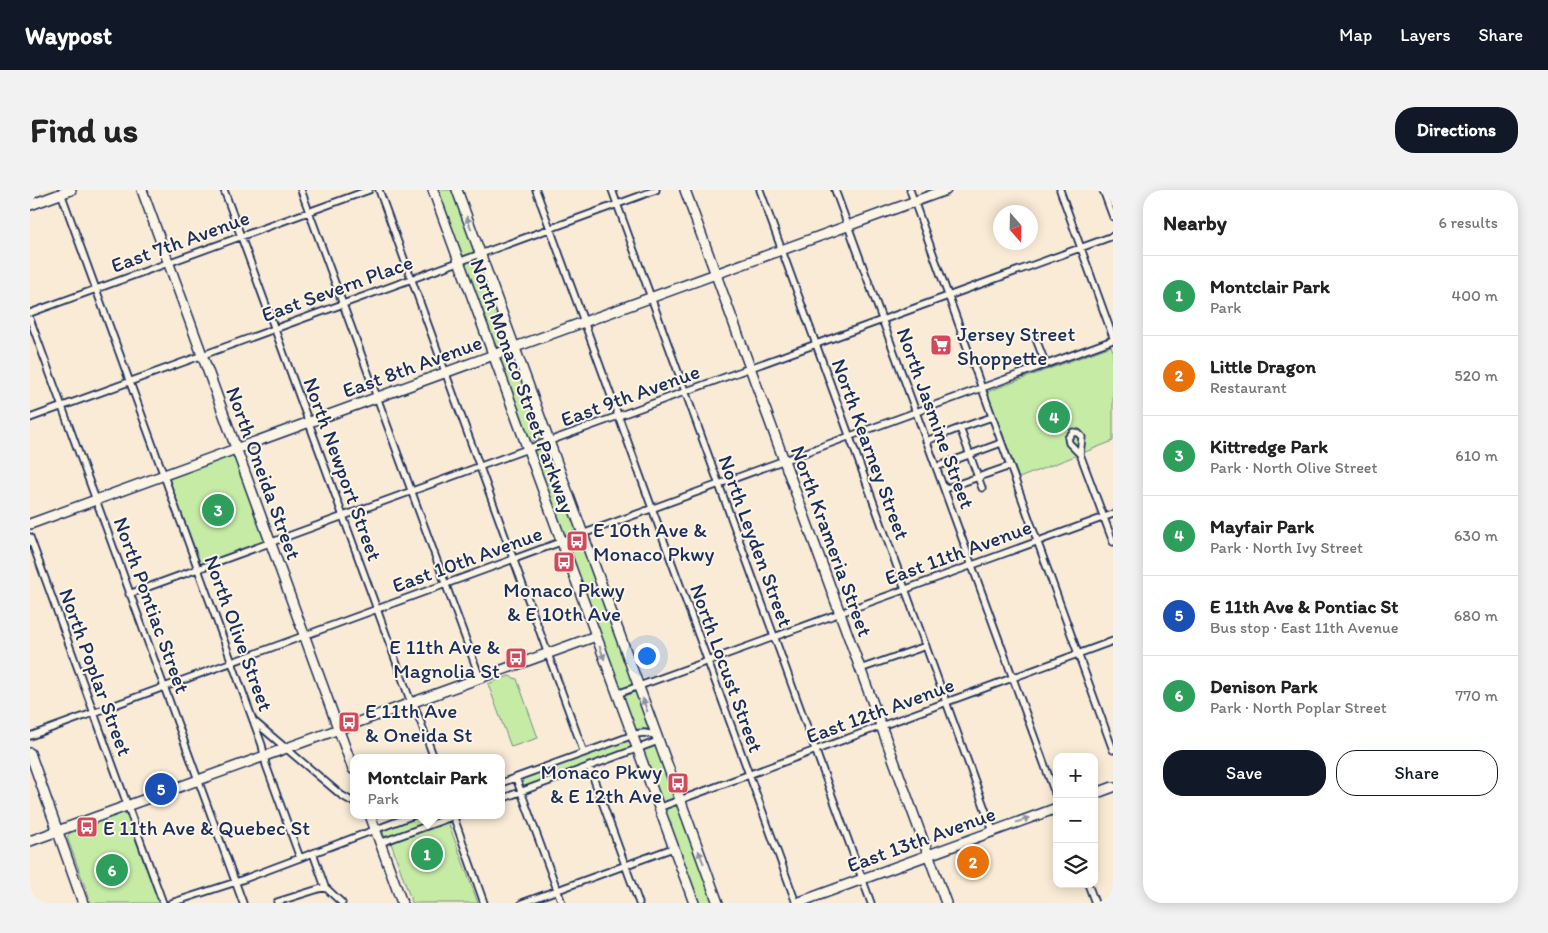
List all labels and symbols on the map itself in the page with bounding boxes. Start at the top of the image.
street label: East 7th Avenue [107,204,253,278]
north arrow [993,205,1038,250]
one-way arrow [465,215,473,230]
street label: East Severn Place [258,249,416,327]
street label: North Monaco Street Parkway [465,255,581,517]
place label: Jersey Street Shoppette [957,321,1075,370]
street label: North Jasmine Street [892,324,980,512]
street label: East 8th Avenue [339,329,485,403]
supermarket icon: Jersey Street Shoppette [929,333,953,357]
street label: North Kearney Street [827,355,915,543]
street label: East 9th Avenue [557,358,703,432]
street label: North Newport Street [298,374,388,564]
street label: North Oneida Street [221,383,307,563]
pin: 4 [1038,398,1070,436]
street label: North Krameria Street [786,442,878,640]
street label: North Leyden Street [713,452,799,630]
pin: 3 [202,491,234,529]
street label: North Pontiac Street [108,513,196,697]
street label: East 11th Avenue [881,514,1035,590]
place label: E 10th Ave & Monaco Pkwy [593,517,715,566]
street label: East 10th Avenue [389,520,545,598]
bus stop icon: E 10th Ave & Monaco Pkwy [565,529,589,553]
bus stop icon: Monaco Pkwy & E 10th Ave [552,550,576,574]
street label: North Olive Street [199,552,279,714]
place label: Monaco Pkwy & E 10th Ave [503,577,625,626]
street label: North Locust Street [685,580,769,756]
street label: North Poplar Street [54,585,138,759]
place label: E 11th Ave & Magnolia St [389,634,500,683]
your location [634,643,660,669]
bus stop icon: E 11th Ave & Magnolia St [504,646,528,670]
one-way arrow [598,646,606,661]
street label: East 12th Avenue [803,672,957,748]
one-way arrow [641,697,649,712]
place label: E 11th Ave & Oneida St [365,698,472,747]
bus stop icon: E 11th Ave & Oneida St [337,710,361,734]
place label: Monaco Pkwy & E 12th Ave [541,759,662,808]
pin: 5 [145,770,177,808]
bus stop icon: Monaco Pkwy & E 12th Ave [666,771,690,795]
street label: East 13th Avenue [843,801,999,877]
bus stop icon: E 11th Ave & Quebec St [75,815,99,839]
place label: E 11th Ave & Quebec St [103,815,310,840]
one-way arrow [1016,816,1031,823]
pin: 1 [411,835,443,873]
pin: 2 [957,843,989,881]
one-way arrow [697,850,704,865]
pin: 6 [96,851,128,889]

